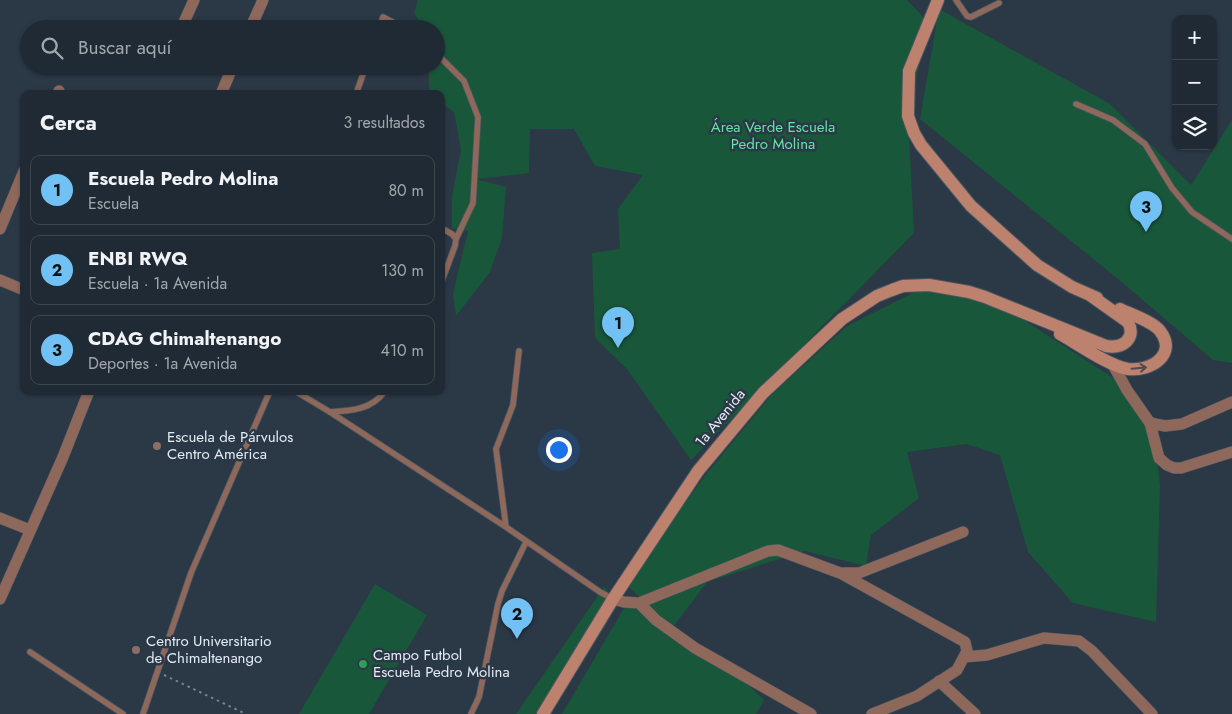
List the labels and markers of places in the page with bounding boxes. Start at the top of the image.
pin: 3 [1130,191,1162,232]
pin: 1 [602,307,634,348]
place label: Escuela de Párvulos Centro América [167,426,293,465]
marker: Escuela de Párvulos Centro América [151,440,163,452]
pin: 2 [501,598,533,639]
place label: Centro Universitario de Chimaltenango [146,630,272,669]
marker: Centro Universitario de Chimaltenango [130,644,142,656]
place label: Campo Futbol Escuela Pedro Molina [373,644,510,683]
marker: Campo Futbol Escuela Pedro Molina [357,658,369,670]

